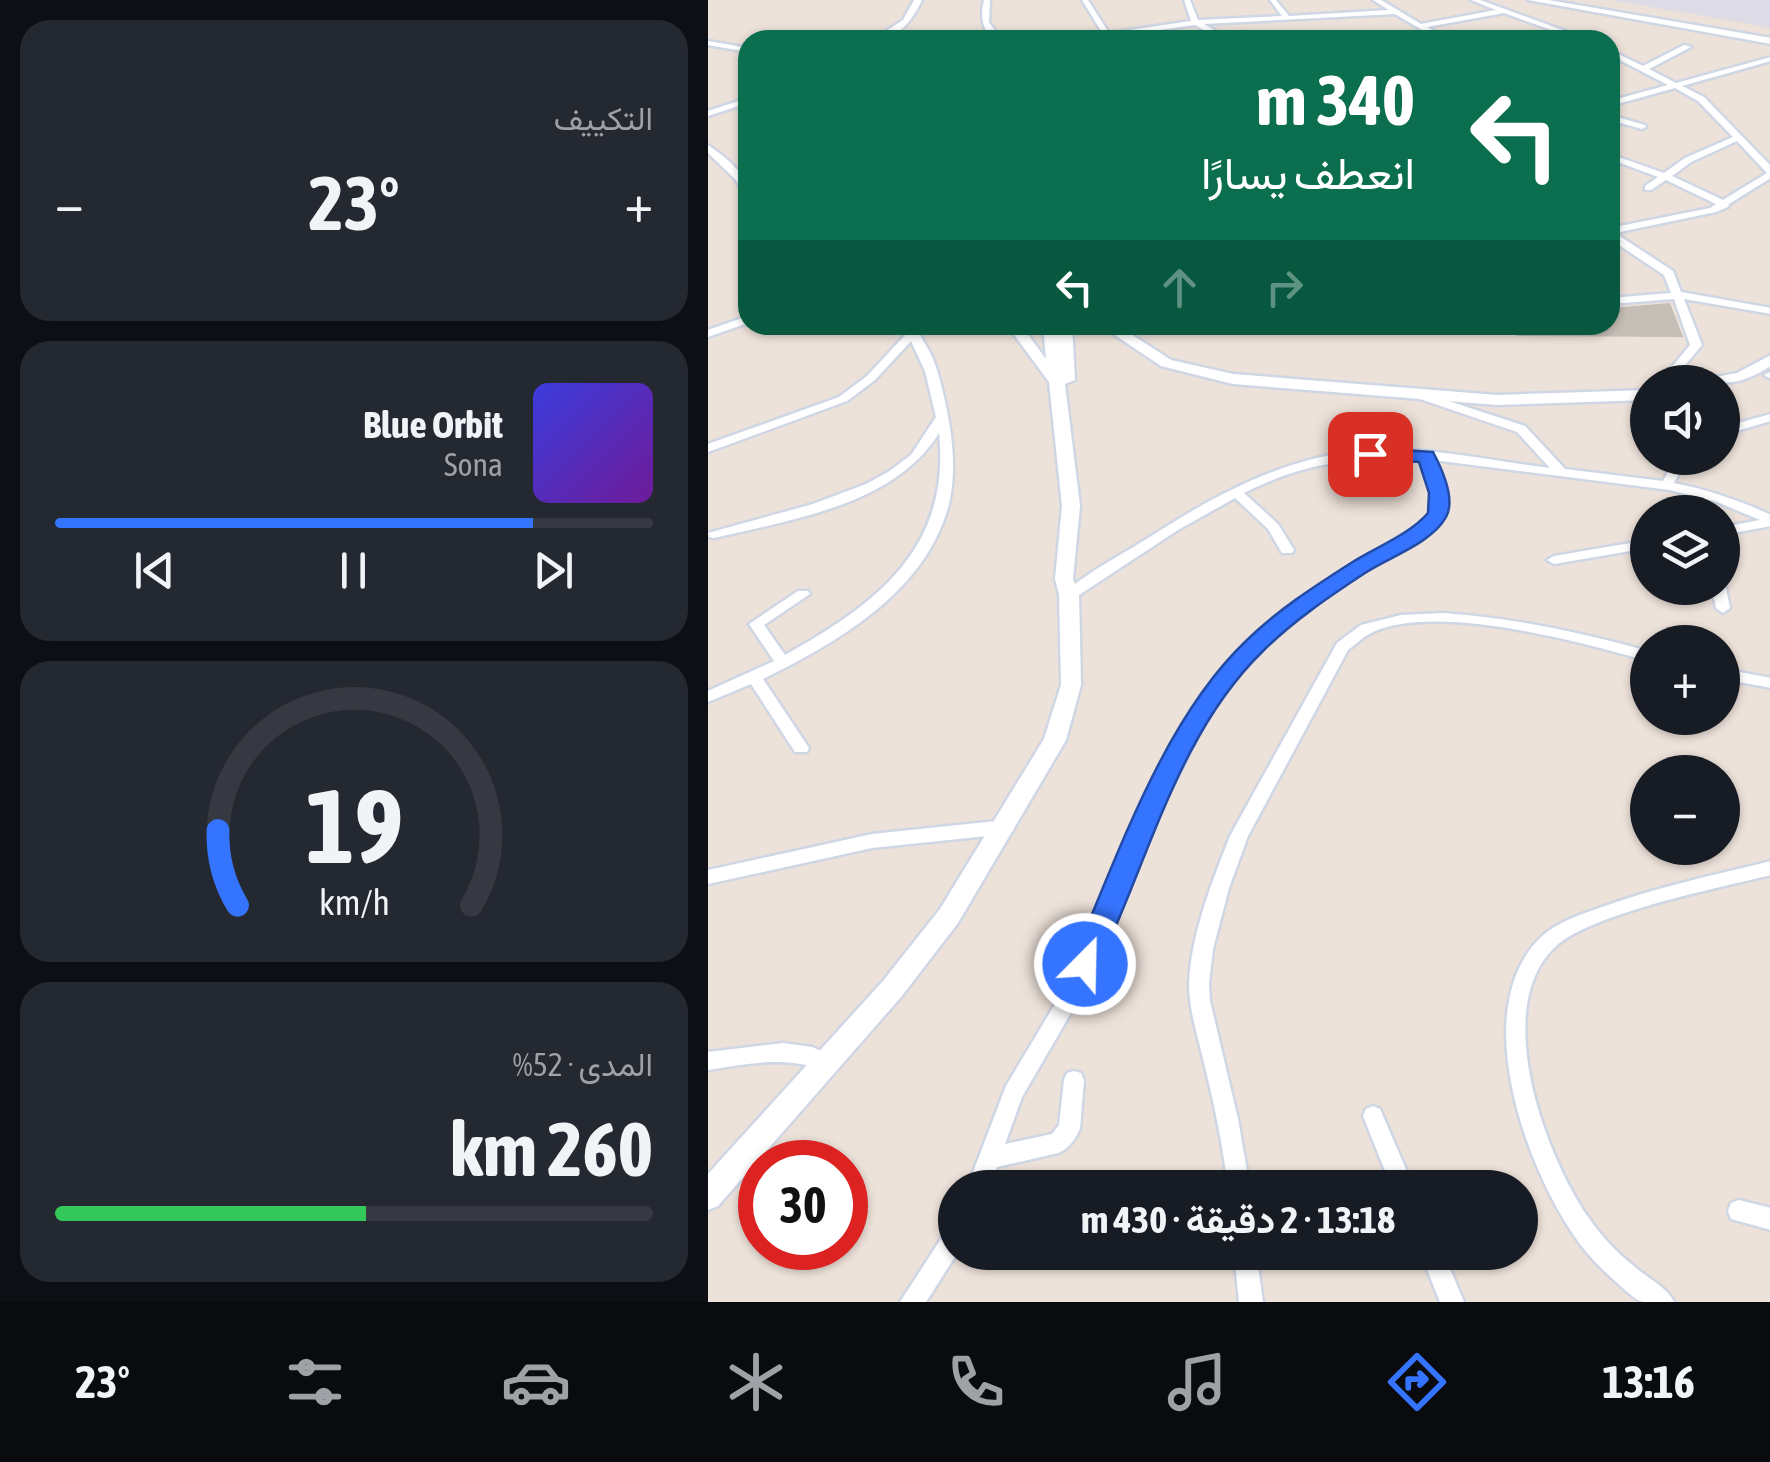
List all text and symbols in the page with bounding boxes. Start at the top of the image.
text: 340 m [1256,60,1415,140]
icon: left [1450,70,1580,200]
text: التكييف [554,100,653,137]
text: انعطف يسارًا [1201,147,1415,199]
text: 23° [308,160,400,246]
text: − [55,171,84,234]
text: + [624,171,653,234]
icon: left [1047,260,1102,315]
icon: ahead [1152,260,1207,315]
icon: right [1257,260,1312,315]
map controls [1630,365,1740,865]
button: sound [1630,365,1740,475]
text: Blue Orbit [363,403,503,446]
pin [1328,412,1413,497]
icon: arrive [1343,427,1398,482]
text: Sona [444,446,503,483]
button: layers [1630,495,1740,605]
icon: previous [127,543,182,598]
icon: pause [326,543,381,598]
icon: next [526,543,581,598]
button: + [1630,625,1740,735]
button: − [1630,755,1740,865]
text: 19 [305,766,403,885]
text: km/h [319,882,389,923]
position arrow [1033,912,1137,1016]
text: المدى · 52% [513,1046,653,1083]
text: 260 km [450,1106,653,1192]
speed limit sign: 30 [738,1140,868,1270]
text: 13:18 · 2 دقيقة · 430 m [1081,1198,1395,1241]
icon: filters [280,1347,350,1417]
icon: car [501,1347,571,1417]
icon: climate [721,1347,791,1417]
icon: phone [941,1347,1011,1417]
icon: music [1162,1347,1232,1417]
icon: directions [1382,1347,1452,1417]
text: 23° [75,1356,130,1408]
text: 13:16 [1602,1356,1695,1408]

